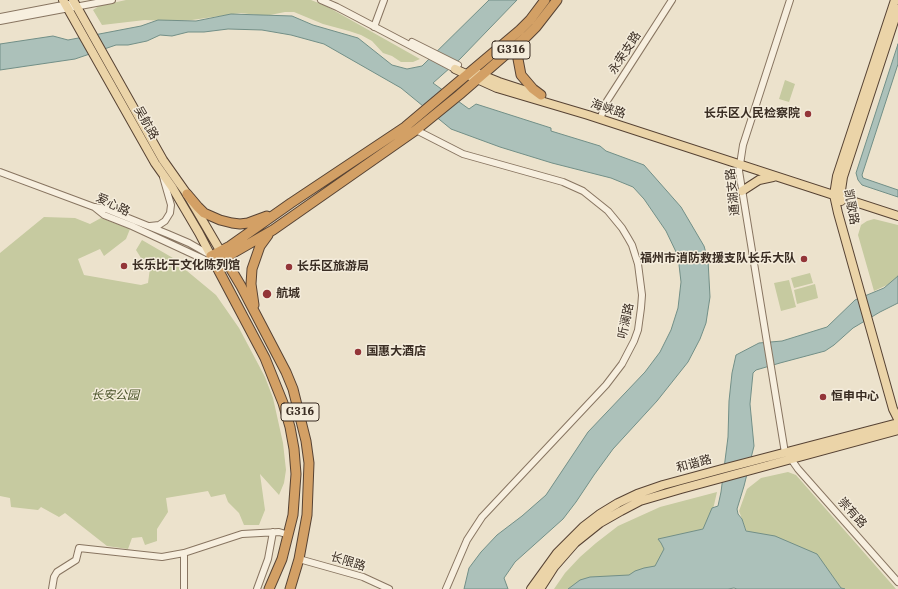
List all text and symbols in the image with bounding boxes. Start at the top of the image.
street label: 永荣支路 [606,29,644,77]
road number: G316 [492,41,530,59]
street label: 海峡路 [589,97,627,121]
street label: 吴航路 [131,104,161,142]
place label: 长乐区人民检察院 [704,107,800,121]
marker: 长乐区人民检察院 [803,109,813,119]
street label: 通湖支路 [723,167,743,217]
street label: 凯歌路 [841,188,861,226]
street label: 爱心路 [94,191,132,219]
place label: 福州市消防救援支队长乐大队 [640,252,796,266]
marker: 福州市消防救援支队长乐大队 [799,254,809,264]
place label: 长乐比干文化陈列馆 [132,259,240,273]
place label: 长乐区旅游局 [297,260,369,274]
marker: 长乐比干文化陈列馆 [119,261,129,271]
marker: 长乐区旅游局 [284,262,294,272]
place label: 航城 [276,287,300,301]
marker: 航城 [261,288,273,300]
street label: 听澜路 [615,302,637,340]
place label: 国惠大酒店 [366,345,426,359]
marker: 国惠大酒店 [353,347,363,357]
park label: 长安公园 [91,389,139,403]
place label: 恒申中心 [831,390,879,404]
marker: 恒申中心 [818,392,828,402]
road number: G316 [281,403,319,421]
street label: 和谐路 [675,452,713,476]
street label: 崇有路 [835,495,869,531]
street label: 长限路 [329,550,367,574]

